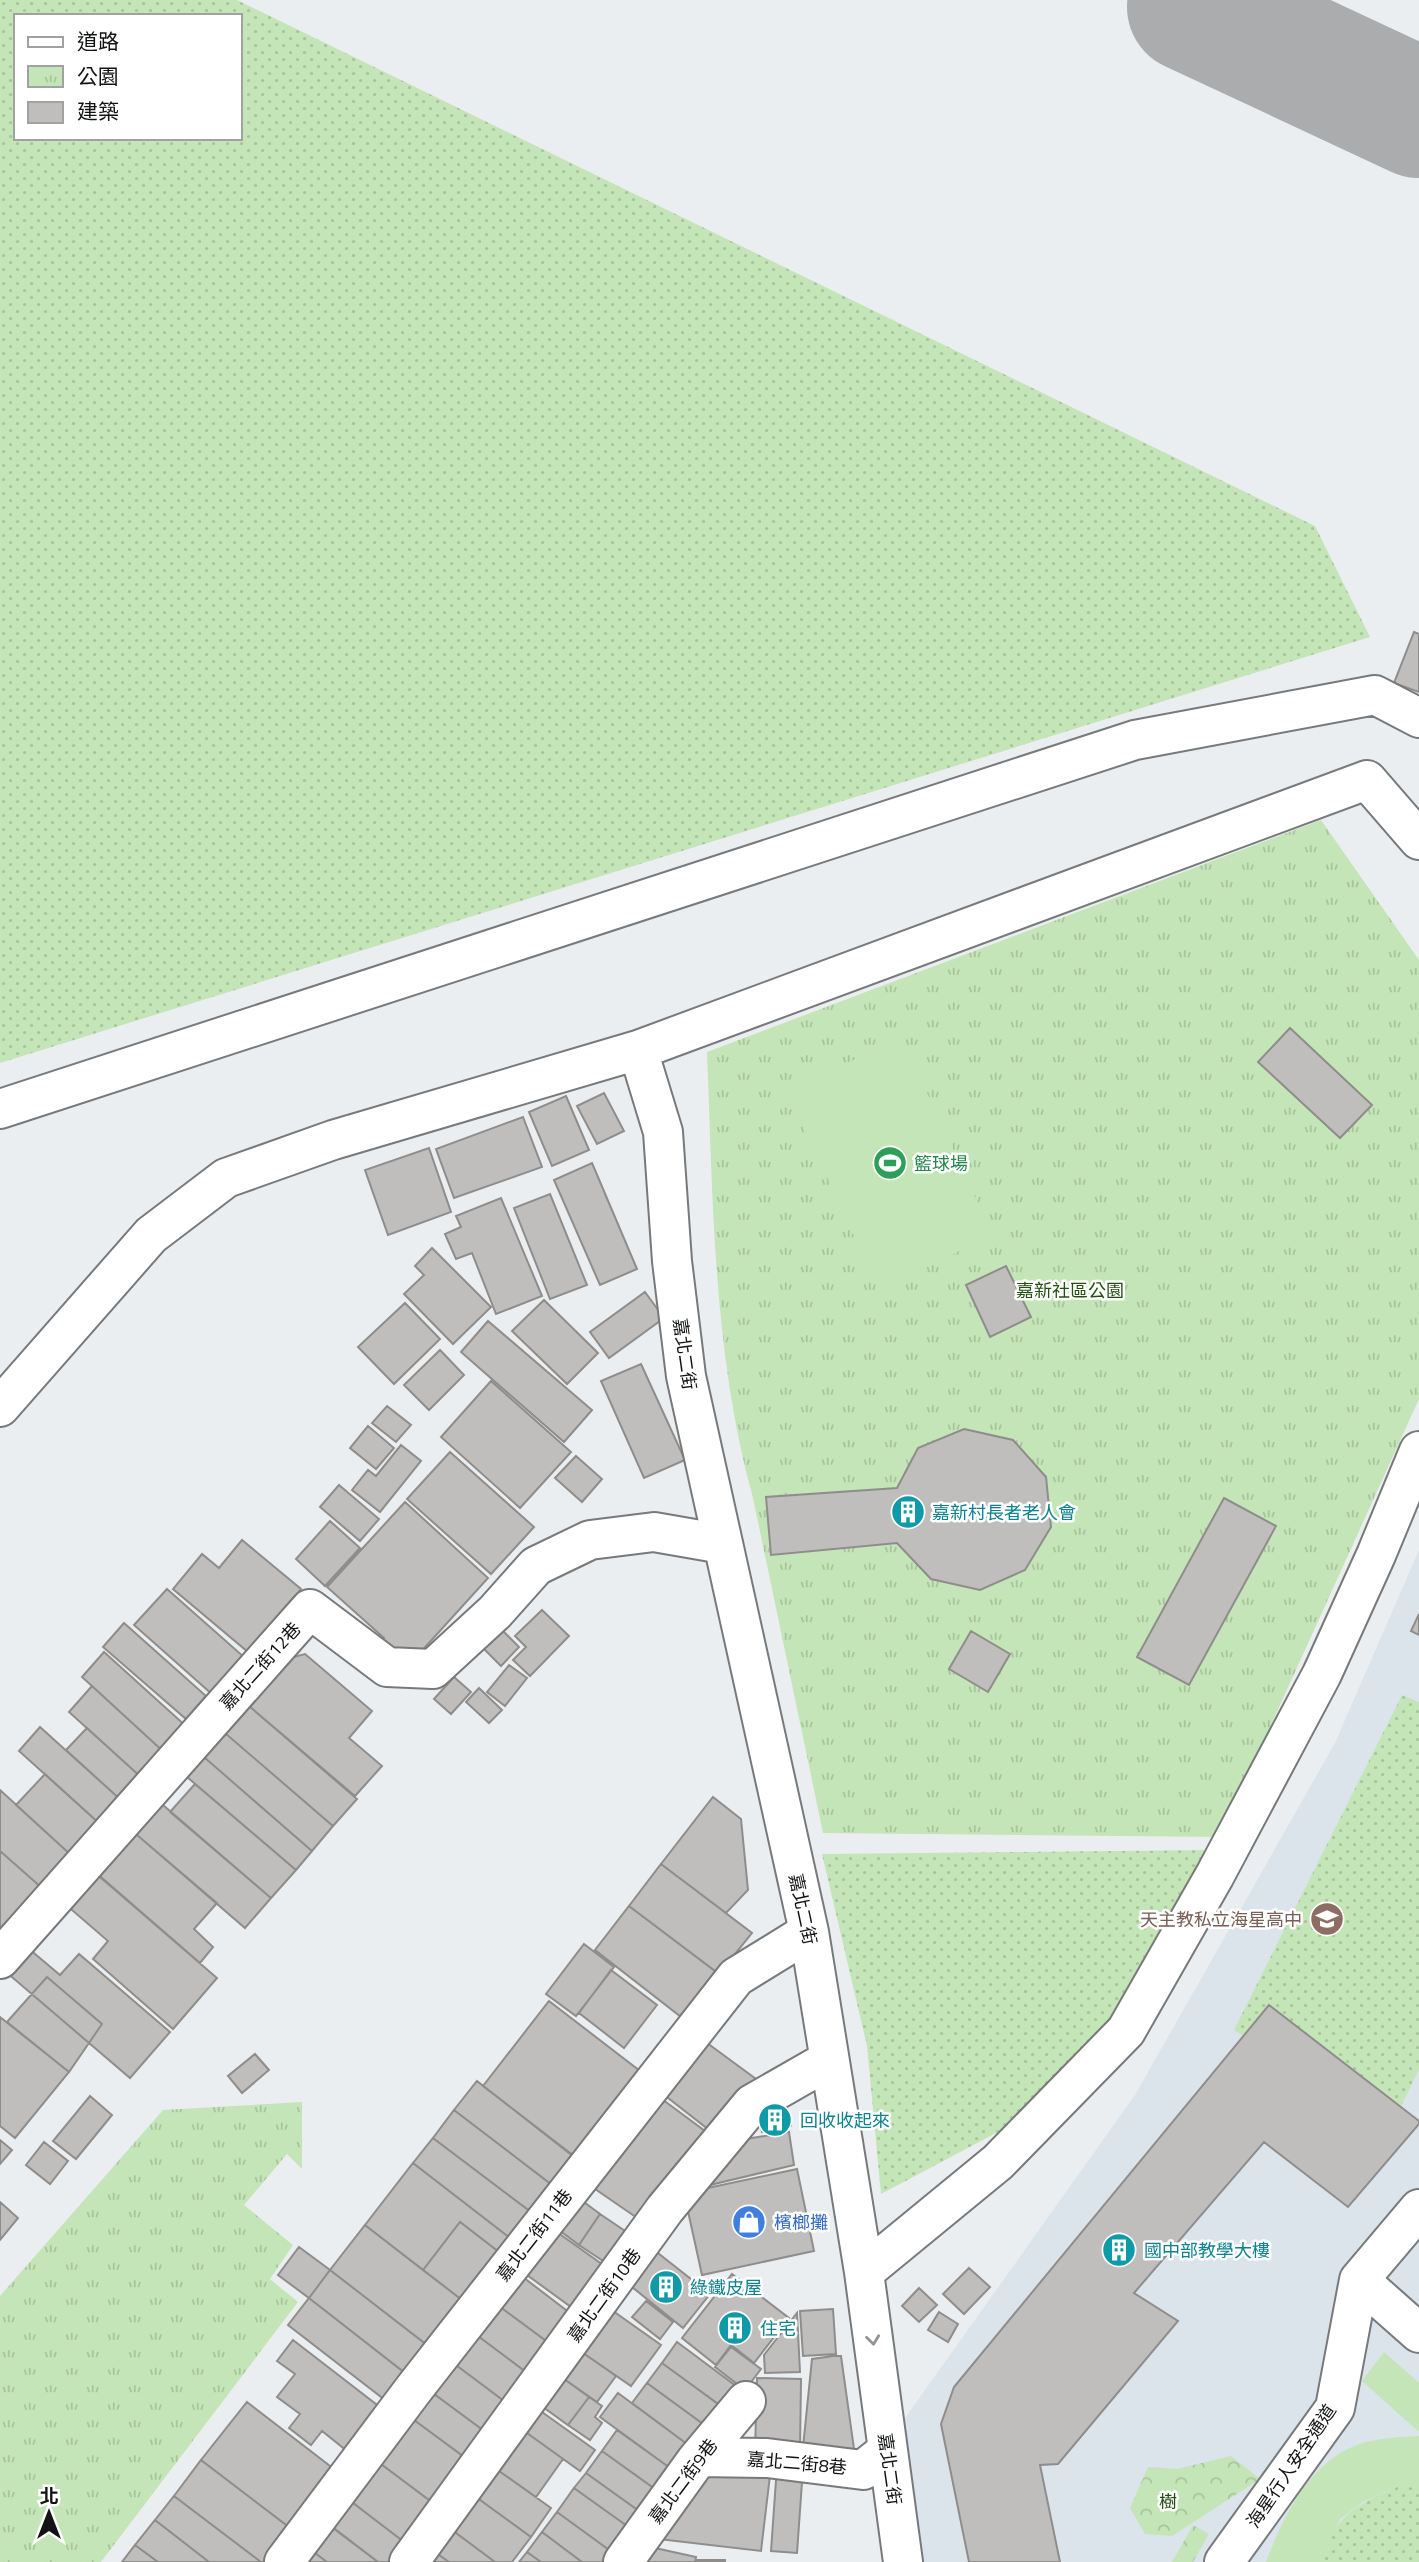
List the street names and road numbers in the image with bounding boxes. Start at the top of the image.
street label: 嘉北二街 [667,1316,703,1392]
street label: 嘉北二街12巷 [213,1616,307,1716]
street label: 嘉北二街 [782,1871,824,1947]
street label: 嘉北二街11巷 [489,2183,579,2287]
street label: 嘉北二街10巷 [561,2242,647,2348]
street label: 海星行人安全通道 [1240,2399,1342,2533]
street label: 嘉北二街 [872,2431,908,2507]
street label: 嘉北二街9巷 [642,2433,724,2529]
street label: 嘉北二街8巷 [746,2445,848,2481]

